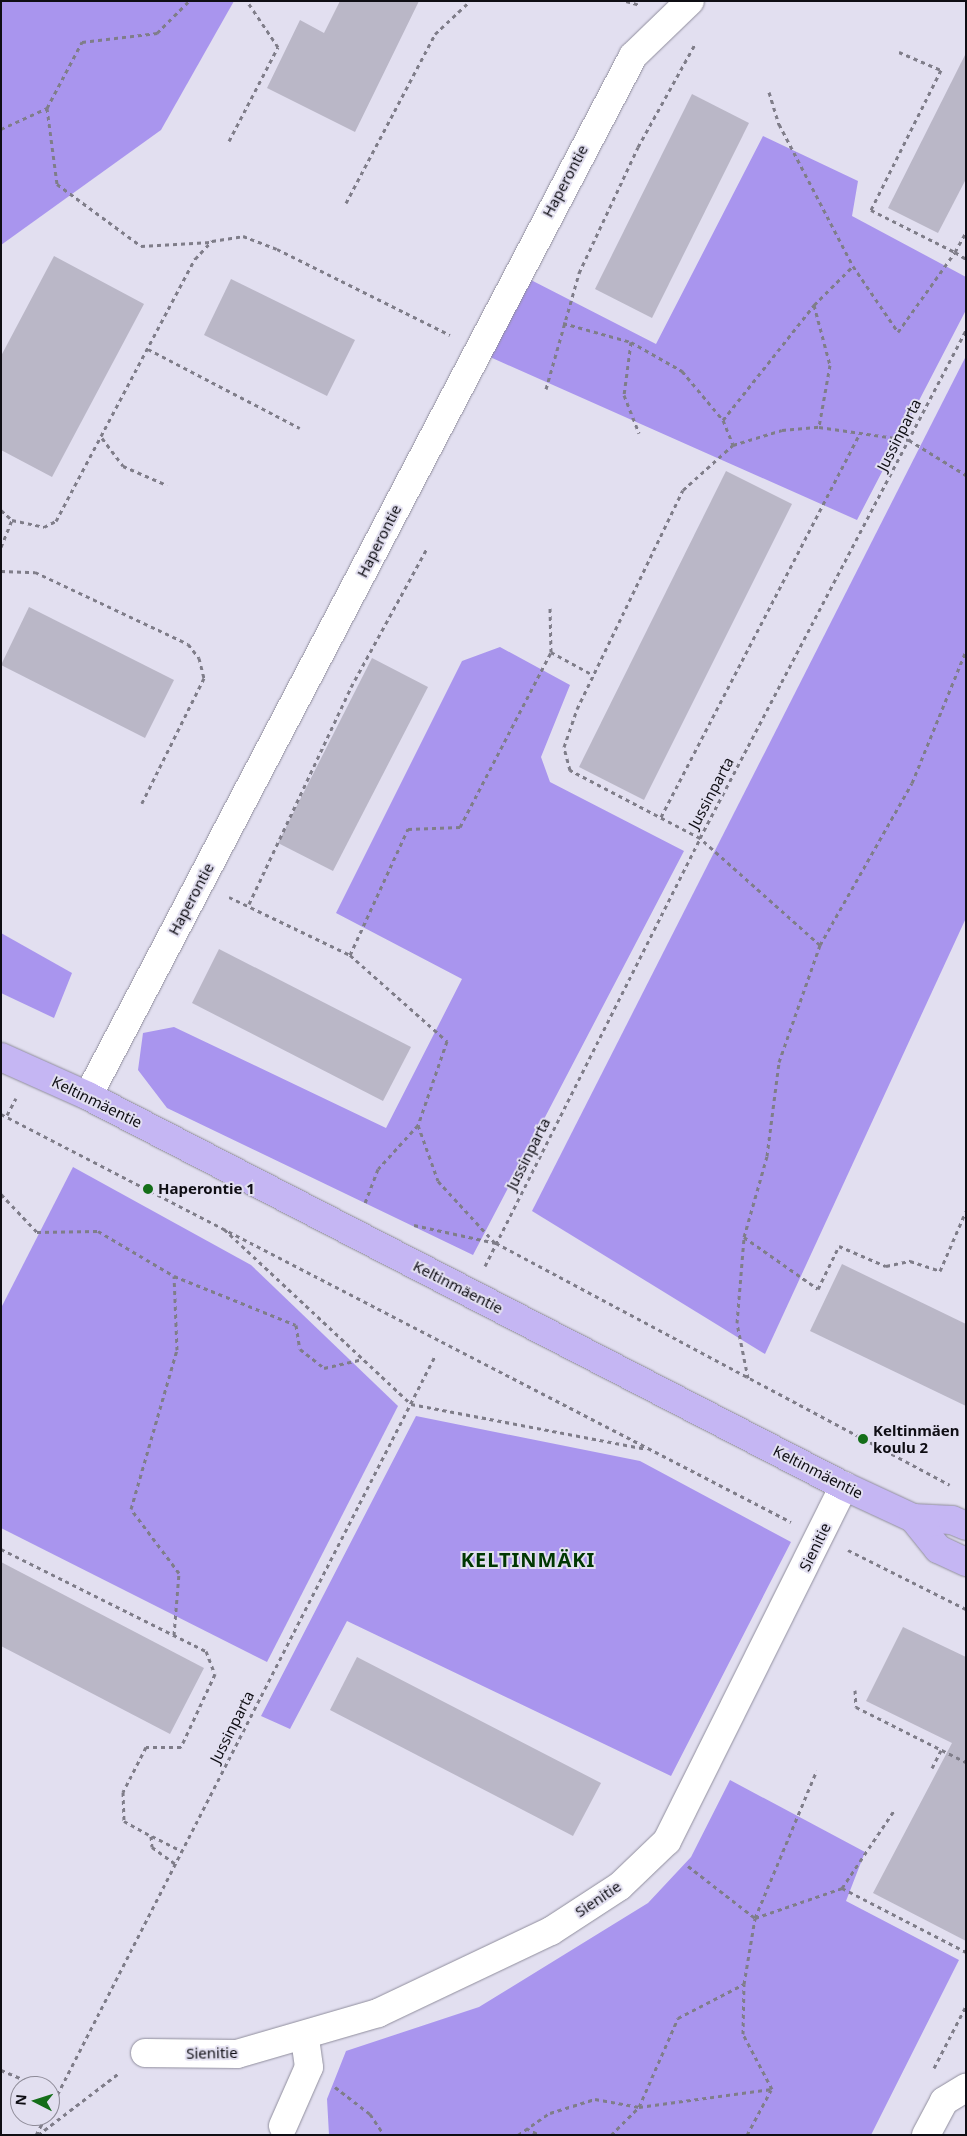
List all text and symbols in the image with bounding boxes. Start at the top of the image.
street label: Haperontie [538,142,592,220]
street label: Jussinparta [873,396,925,474]
street label: Haperontie [353,502,405,580]
street label: Jussinparta [685,754,737,832]
street label: Haperontie [164,860,218,938]
street label: Keltinmäentie [49,1072,145,1132]
street label: Jussinparta [502,1115,554,1193]
place label: Haperontie 1 [158,1180,255,1198]
marker: Haperontie 1 [142,1183,154,1195]
street label: Keltinmäentie [410,1257,506,1317]
place label: Keltinmäen koulu 2 [873,1421,959,1456]
marker: Keltinmäen koulu 2 [857,1433,869,1445]
street label: Keltinmäentie [770,1442,866,1502]
street label: Sienitie [796,1520,834,1574]
district label: KELTINMÄKI [459,1547,597,1571]
street label: Jussinparta [206,1688,258,1766]
street label: Sienitie [572,1877,624,1921]
street label: Sienitie [186,2044,238,2062]
north arrow [10,2076,60,2126]
text: N [11,2093,31,2106]

